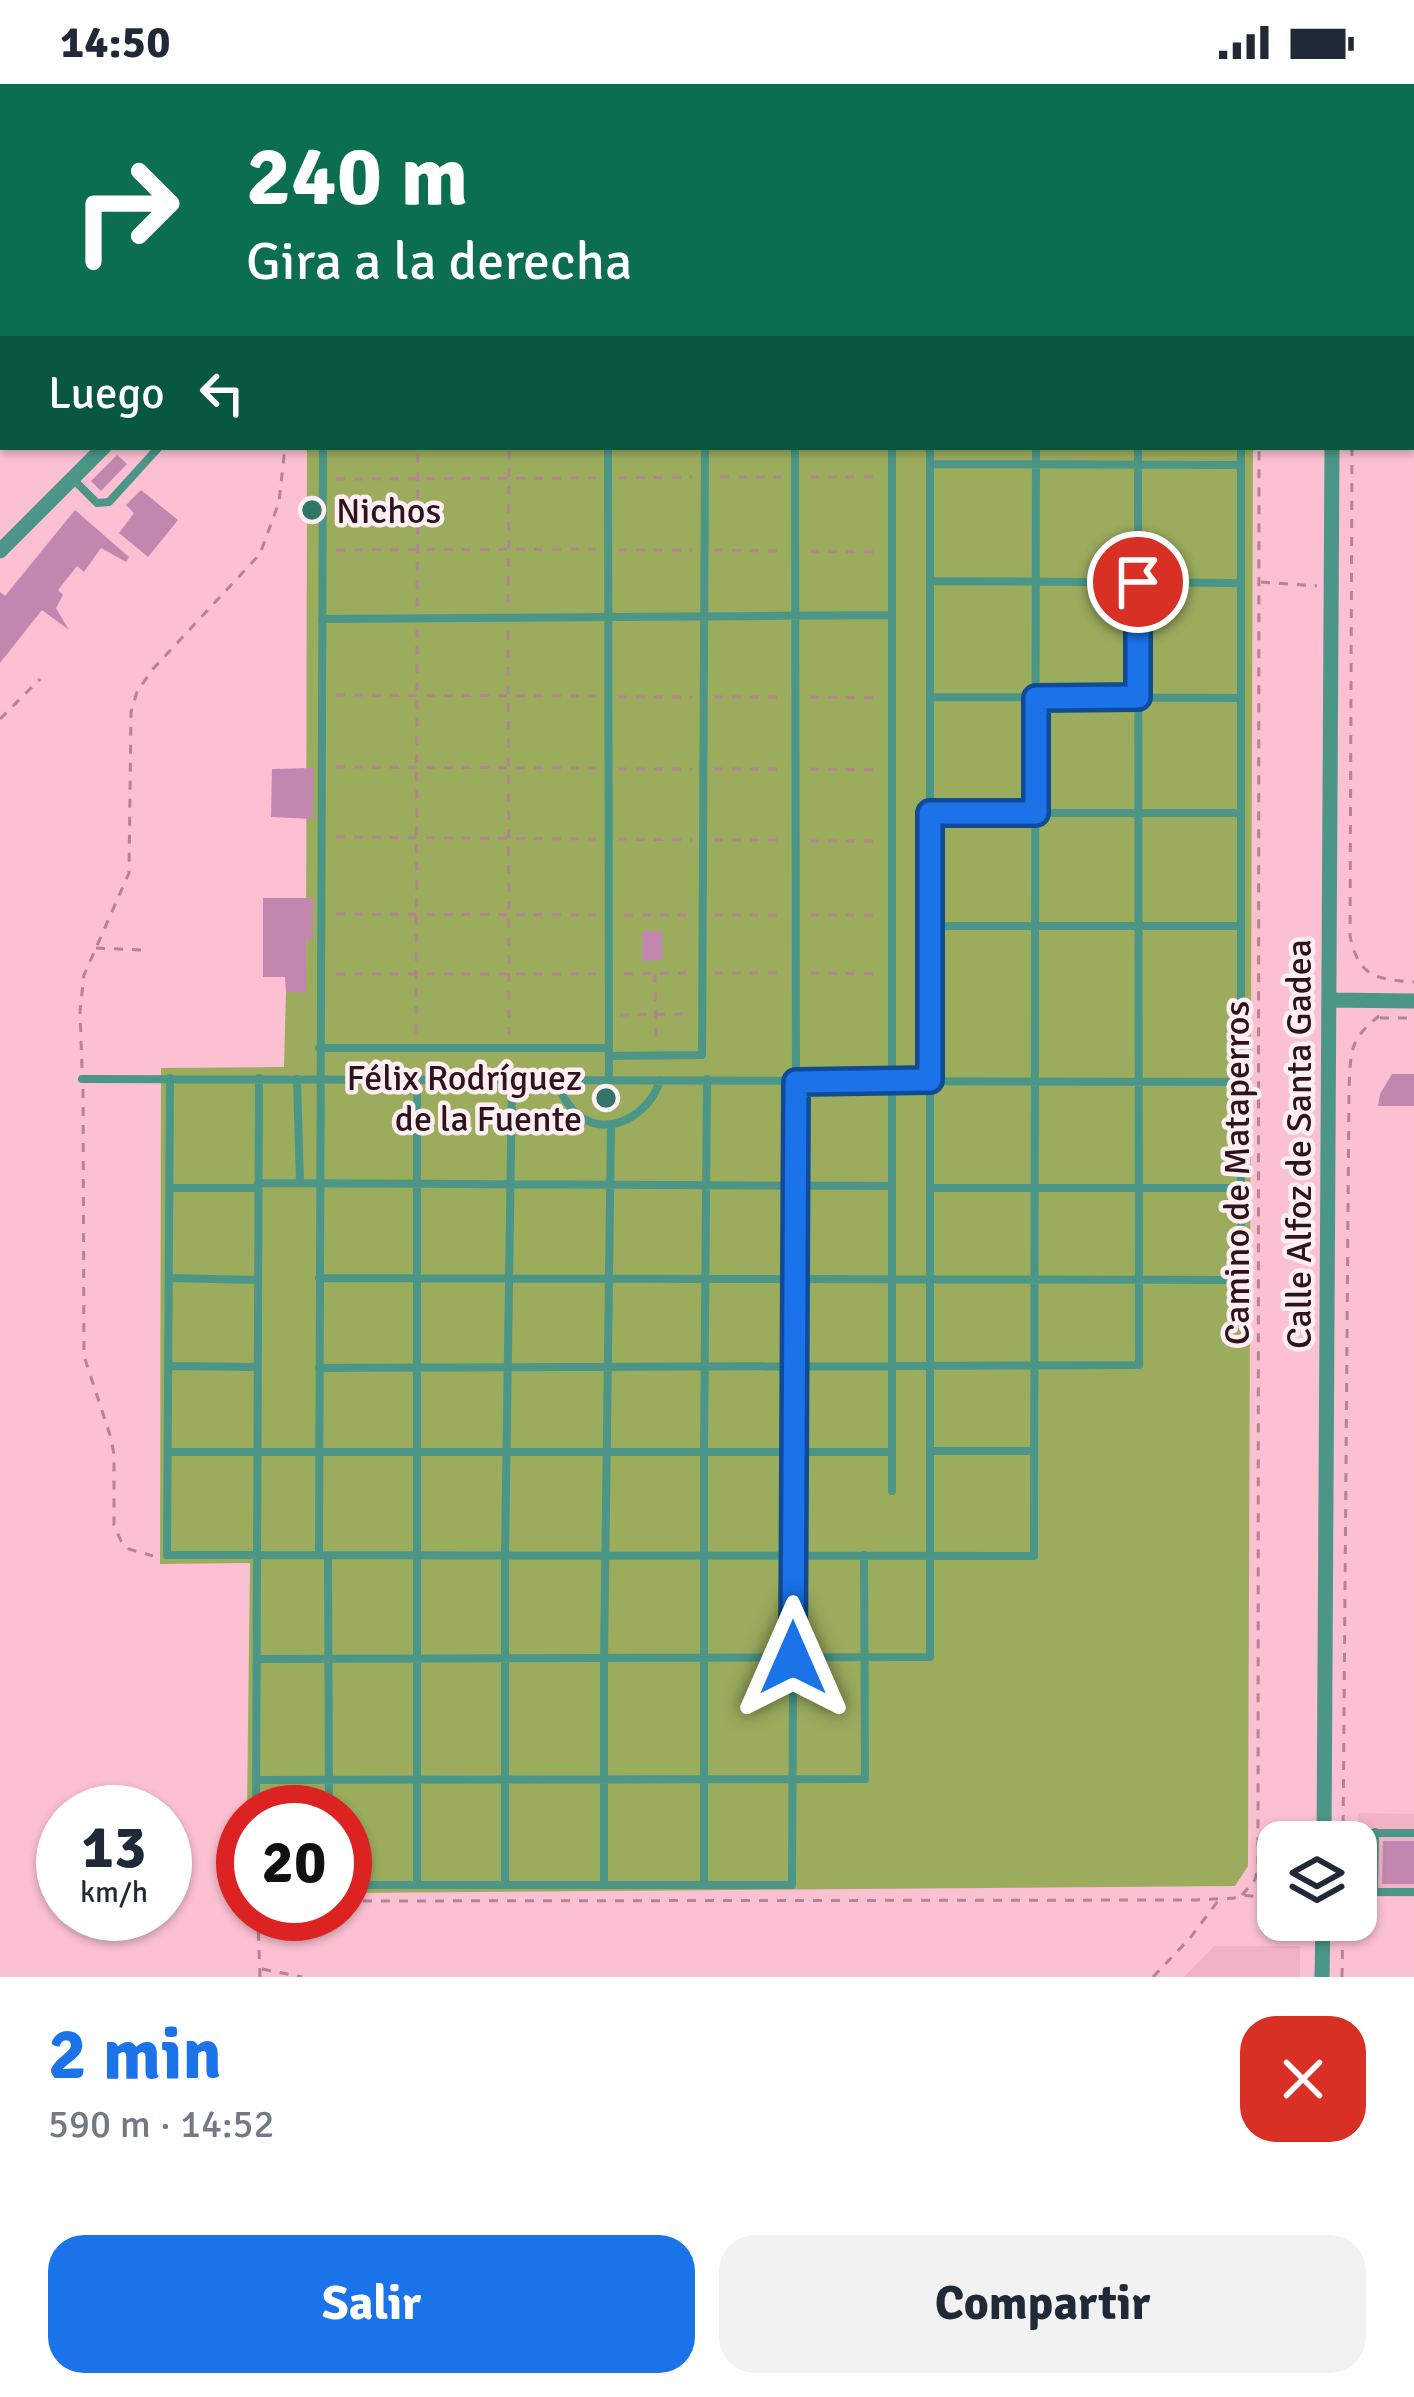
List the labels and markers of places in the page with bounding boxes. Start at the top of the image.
place label: Nichos [336,489,441,534]
marker: Nichos [299,497,325,523]
pin [1087,531,1189,633]
place label: Félix Rodríguez de la Fuente [347,1056,582,1142]
marker: Félix Rodríguez de la Fuente [593,1085,619,1111]

